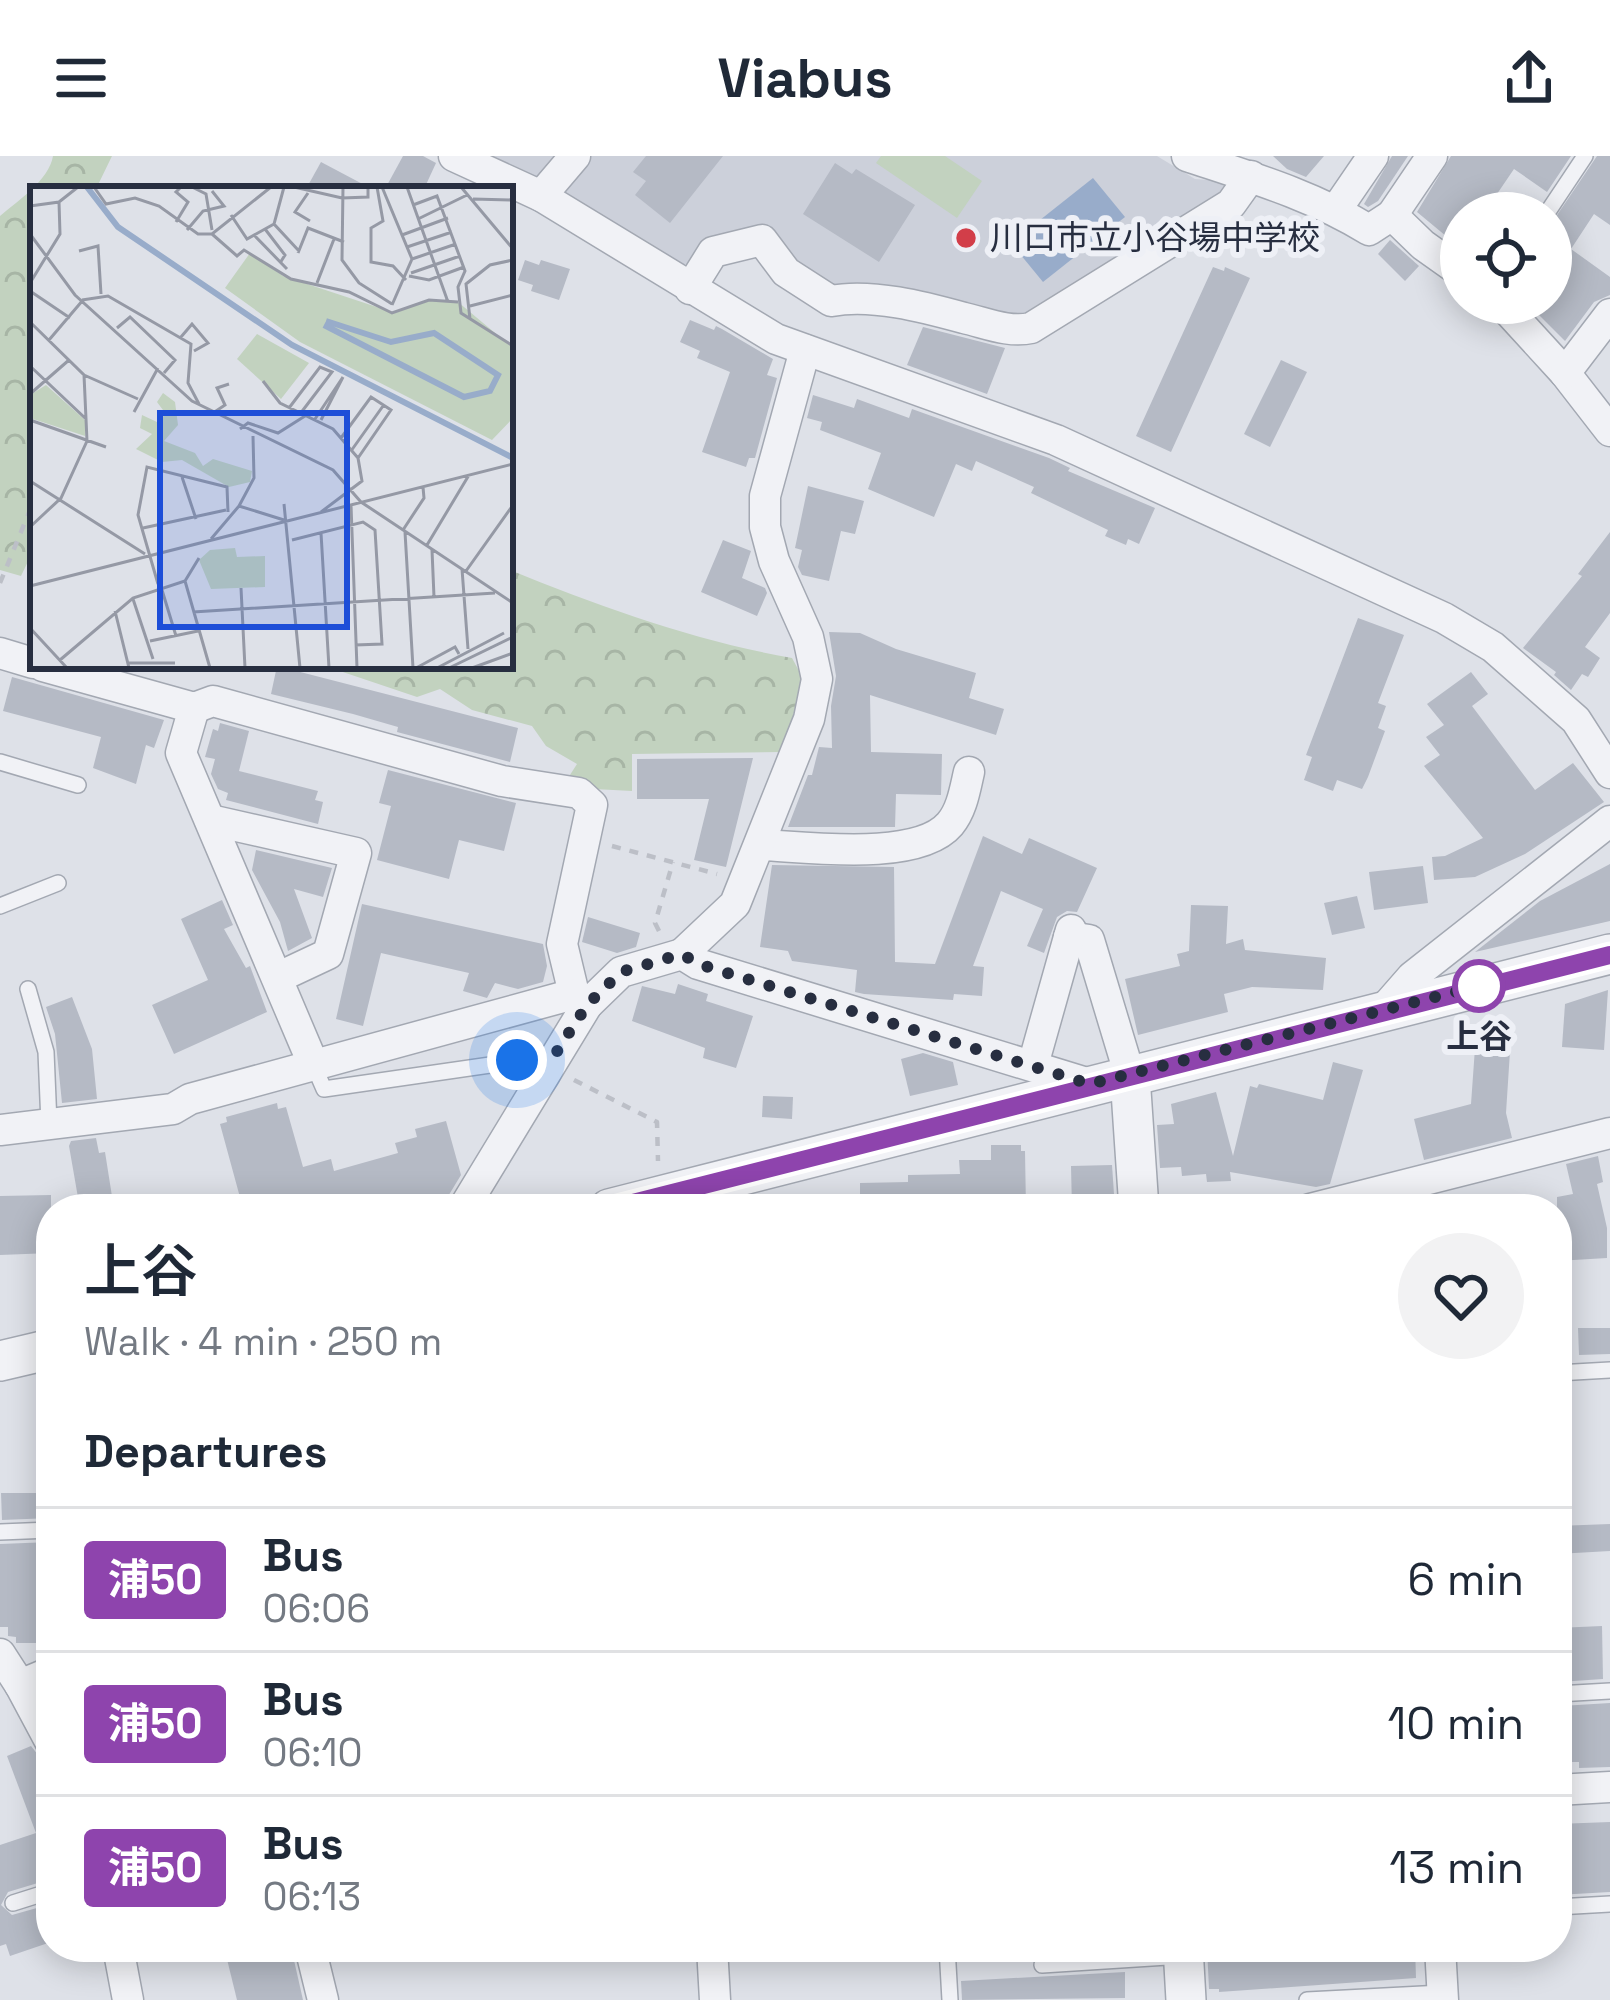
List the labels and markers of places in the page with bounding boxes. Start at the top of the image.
place label: 川口市立小谷場中学校 [990,217,1320,259]
marker: 川口市立小谷場中学校 [953,225,979,251]
marker: 上谷 [1454,961,1504,1011]
place label: 上谷 [1446,1016,1512,1058]

